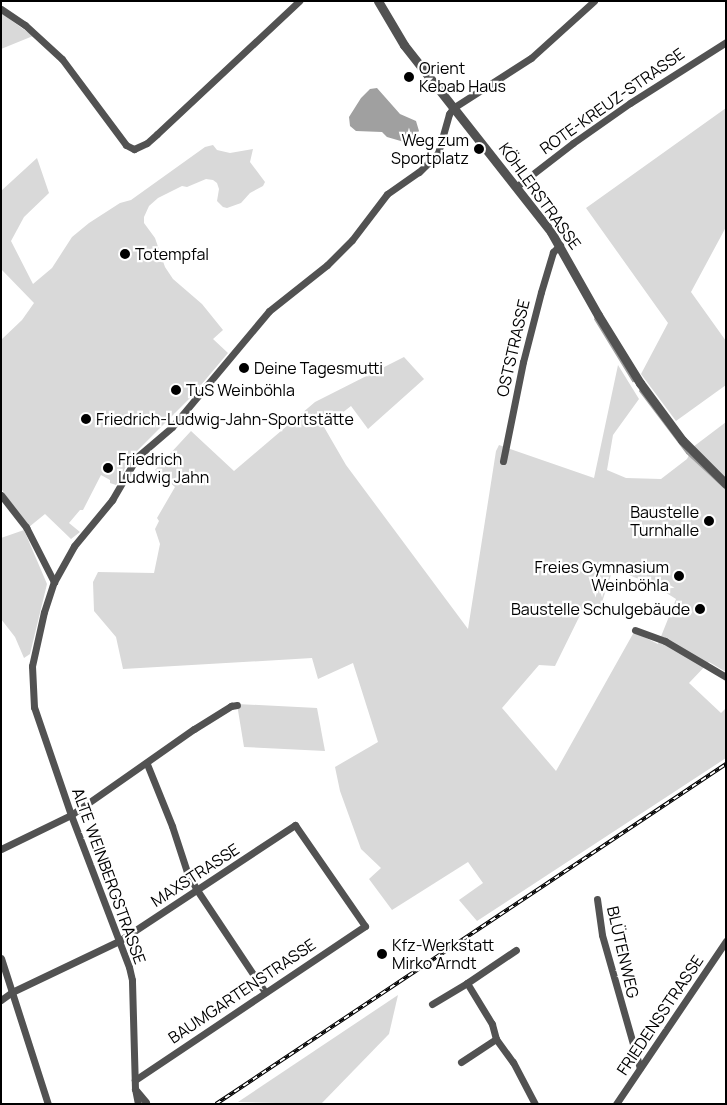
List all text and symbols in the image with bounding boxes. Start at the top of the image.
street label: ROTE-KREUZ-STRASSE [536,44,688,158]
place label: Orient Kebab Haus [419,58,506,96]
marker: Orient Kebab Haus [403,71,415,83]
place label: Weg zum Sportplatz [391,130,469,168]
street label: KÖHLERSTRASSE [495,139,585,253]
marker: Weg zum Sportplatz [473,143,485,155]
place label: Totempfal [135,244,209,264]
marker: Totempfal [119,248,131,260]
street label: OSTSTRASSE [492,297,534,399]
place label: Deine Tagesmutti [254,358,383,378]
marker: Deine Tagesmutti [238,362,250,374]
place label: TuS Weinböhla [186,380,295,400]
marker: TuS Weinböhla [170,384,182,396]
place label: Friedrich-Ludwig-Jahn-Sportstätte [96,409,354,429]
marker: Friedrich-Ludwig-Jahn-Sportstätte [80,413,92,425]
place label: Friedrich Ludwig Jahn [118,449,209,487]
marker: Friedrich Ludwig Jahn [102,462,114,474]
place label: Baustelle Turnhalle [630,502,699,540]
marker: Baustelle Turnhalle [703,515,715,527]
place label: Freies Gymnasium Weinböhla [534,557,669,595]
marker: Freies Gymnasium Weinböhla [673,570,685,582]
place label: Baustelle Schulgebäude [511,599,690,619]
marker: Baustelle Schulgebäude [694,603,706,615]
street label: ALTE WEINBERGSTRASSE [68,785,150,967]
street label: MAXSTRASSE [147,839,243,911]
street label: BLÜTENWEG [603,904,643,1000]
street label: BAUMGARTENSTRASSE [165,935,319,1047]
place label: Kfz-Werkstatt Mirko Arndt [392,935,494,973]
marker: Kfz-Werkstatt Mirko Arndt [376,948,388,960]
street label: FRIEDENSSTRASSE [613,951,707,1079]

